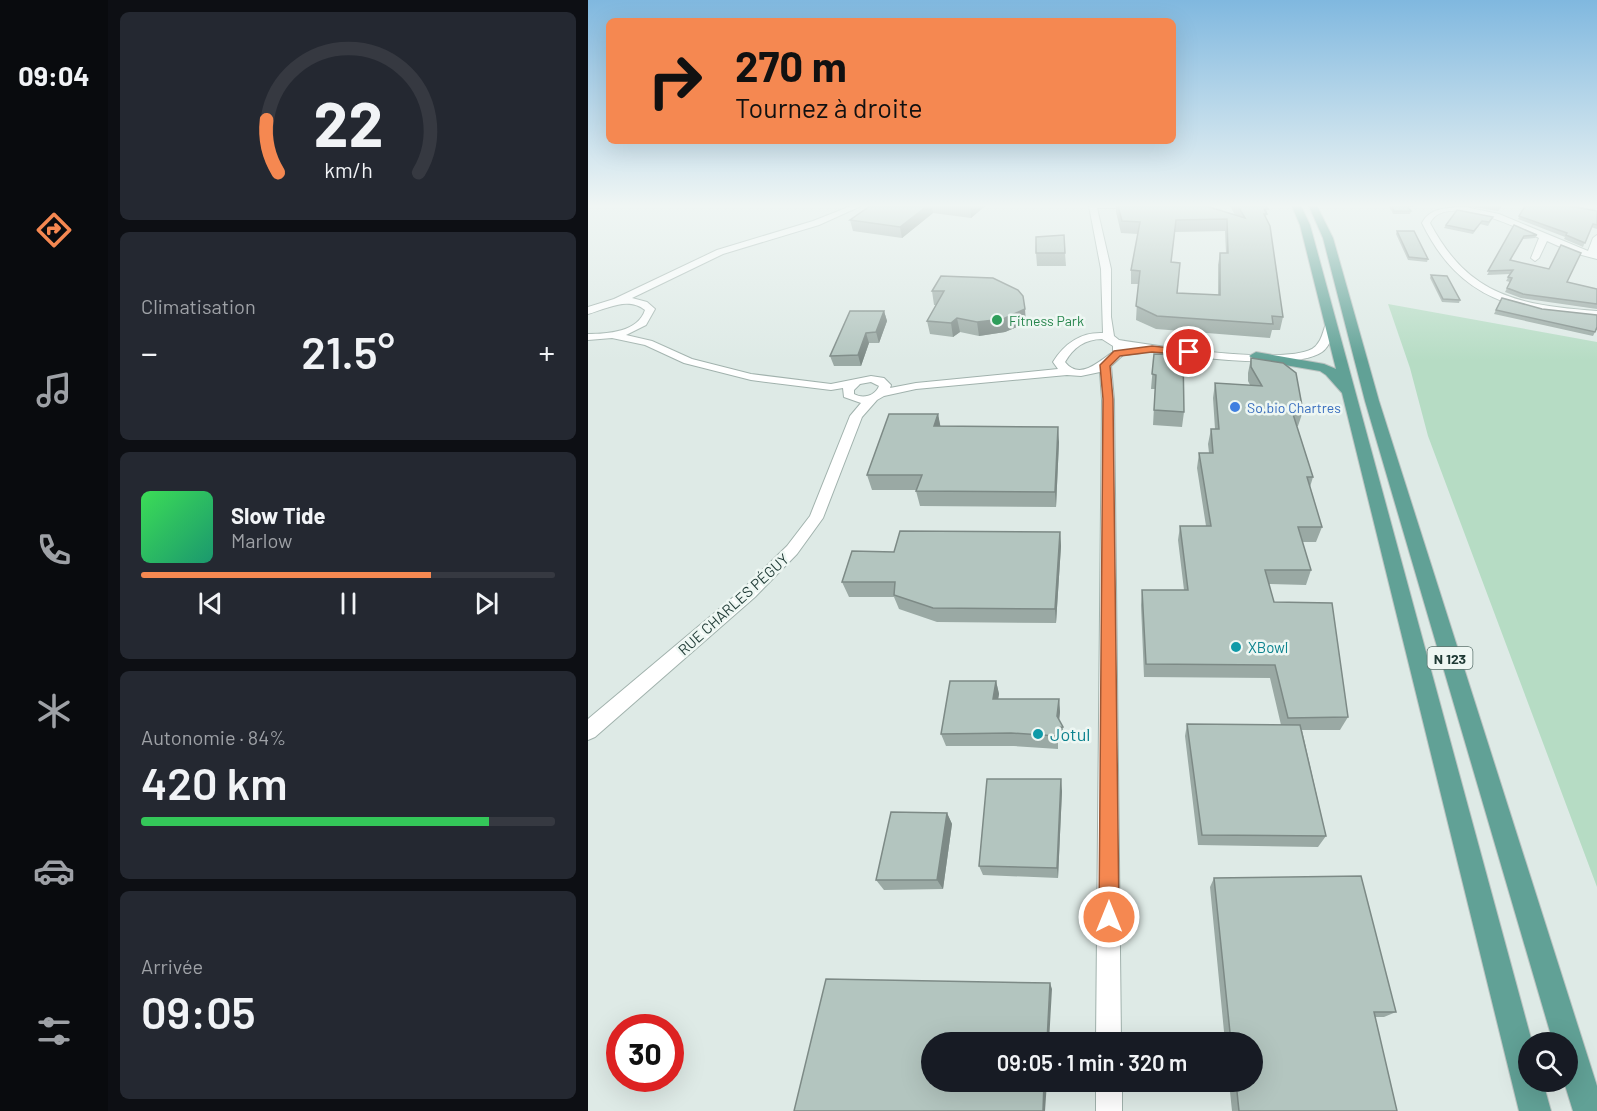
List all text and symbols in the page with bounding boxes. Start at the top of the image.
text: 270 m [735,40,847,90]
icon: right [636,42,714,120]
text: 09:04 [18,59,90,91]
text: 22 [313,85,383,159]
text: Tournez à droite [735,91,923,123]
text: km/h [324,157,372,182]
icon: directions [33,209,75,251]
text: Climatisation [141,294,256,318]
place label: Fitness Park [1009,312,1084,329]
marker: Fitness Park [990,313,1004,327]
text: 21.5° [301,324,395,378]
pin [1163,326,1214,377]
text: − [141,332,158,372]
text: + [538,332,555,372]
icon: arrive [1172,335,1205,368]
icon: music [33,369,75,411]
place label: So.bio Chartres [1247,399,1341,416]
marker: So.bio Chartres [1228,400,1242,414]
text: Slow Tide [231,502,326,528]
text: Marlow [231,528,292,552]
icon: phone [33,529,75,571]
street label: RUE CHARLES PÉGUY [674,549,792,659]
icon: previous [194,587,227,620]
icon: pause [332,587,365,620]
icon: next [470,587,503,620]
place label: XBowl [1248,638,1288,656]
marker: XBowl [1229,640,1243,654]
road number: N 123 [1428,647,1472,669]
icon: climate [33,690,75,732]
place label: Jotul [1050,723,1090,745]
text: Autonomie · 84% [141,725,286,749]
marker: Jotul [1031,727,1045,741]
text: 420 km [141,755,287,809]
icon: car [33,850,75,892]
position arrow [1077,885,1141,949]
text: Arrivée [141,954,203,978]
text: 09:05 [141,984,256,1038]
icon: filters [33,1010,75,1052]
speed limit sign: 30 [606,1014,684,1092]
map controls [1518,1032,1578,1092]
button: search [1518,1032,1578,1092]
text: 09:05 · 1 min · 320 m [997,1049,1187,1075]

